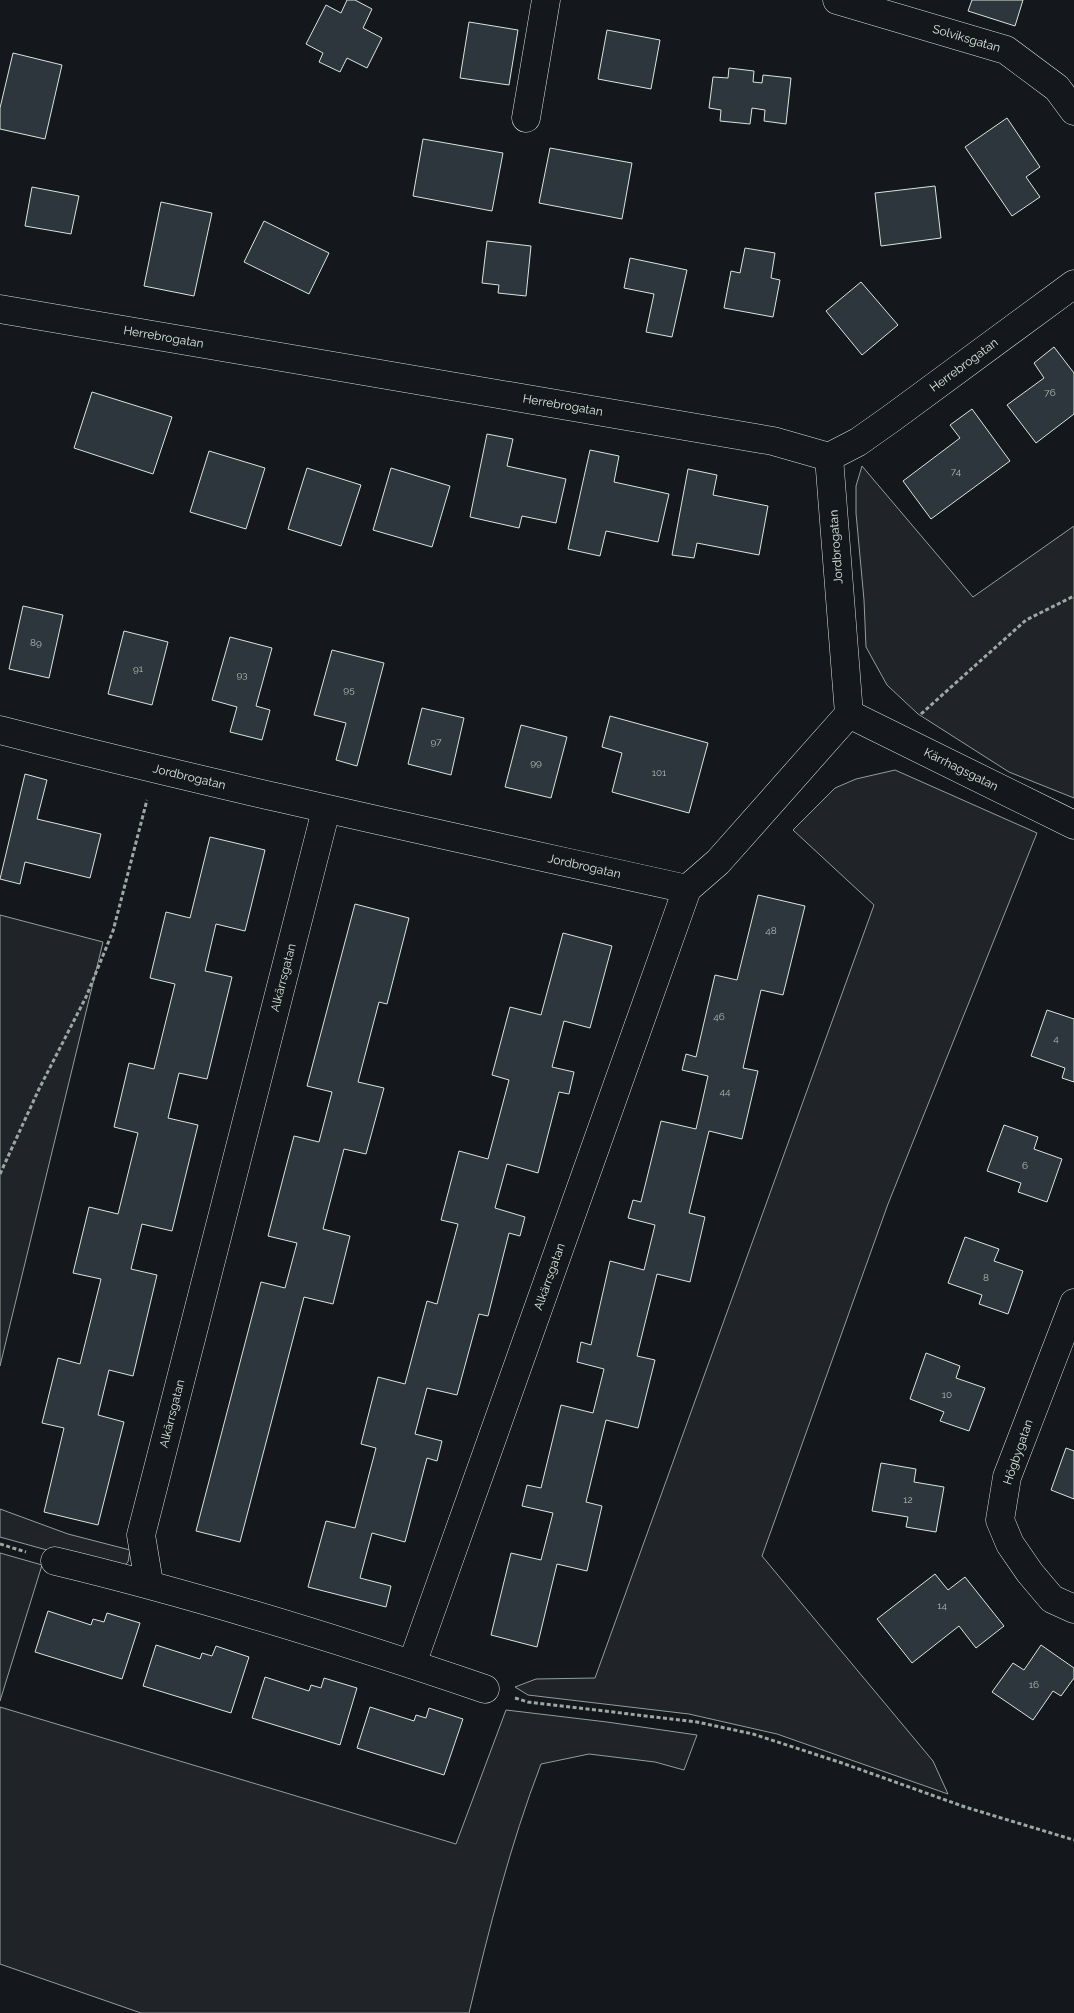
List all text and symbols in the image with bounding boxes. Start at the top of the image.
street label: Solviksgatan [931,22,1002,55]
street label: Herrebrogatan [122,323,205,351]
street label: Herrebrogatan [927,335,1001,395]
house number: 76 [1044,387,1056,398]
street label: Herrebrogatan [522,391,604,419]
house number: 74 [951,466,962,477]
street label: Jordbrogatan [826,509,846,585]
house number: 89 [30,637,42,648]
house number: 91 [133,663,144,674]
house number: 93 [236,669,248,680]
house number: 95 [343,684,355,695]
house number: 97 [430,736,442,747]
street label: Kärrhagsgatan [922,745,1001,793]
house number: 99 [530,757,542,768]
street label: Jordbrogatan [151,761,227,792]
house number: 101 [652,767,667,778]
street label: Jordbrogatan [547,851,622,881]
house number: 48 [765,925,777,936]
street label: Alkärrsgatan [268,942,299,1013]
house number: 46 [713,1011,725,1022]
house number: 4 [1053,1033,1059,1044]
house number: 44 [720,1086,731,1097]
house number: 6 [1022,1160,1028,1171]
street label: Alkärrsgatan [531,1241,568,1312]
house number: 8 [983,1272,989,1283]
street label: Alkärrsgatan [157,1378,187,1449]
house number: 10 [942,1389,952,1400]
street label: Högbygatan [1000,1417,1036,1487]
house number: 12 [903,1494,913,1505]
house number: 14 [937,1600,947,1611]
house number: 16 [1029,1679,1039,1690]

